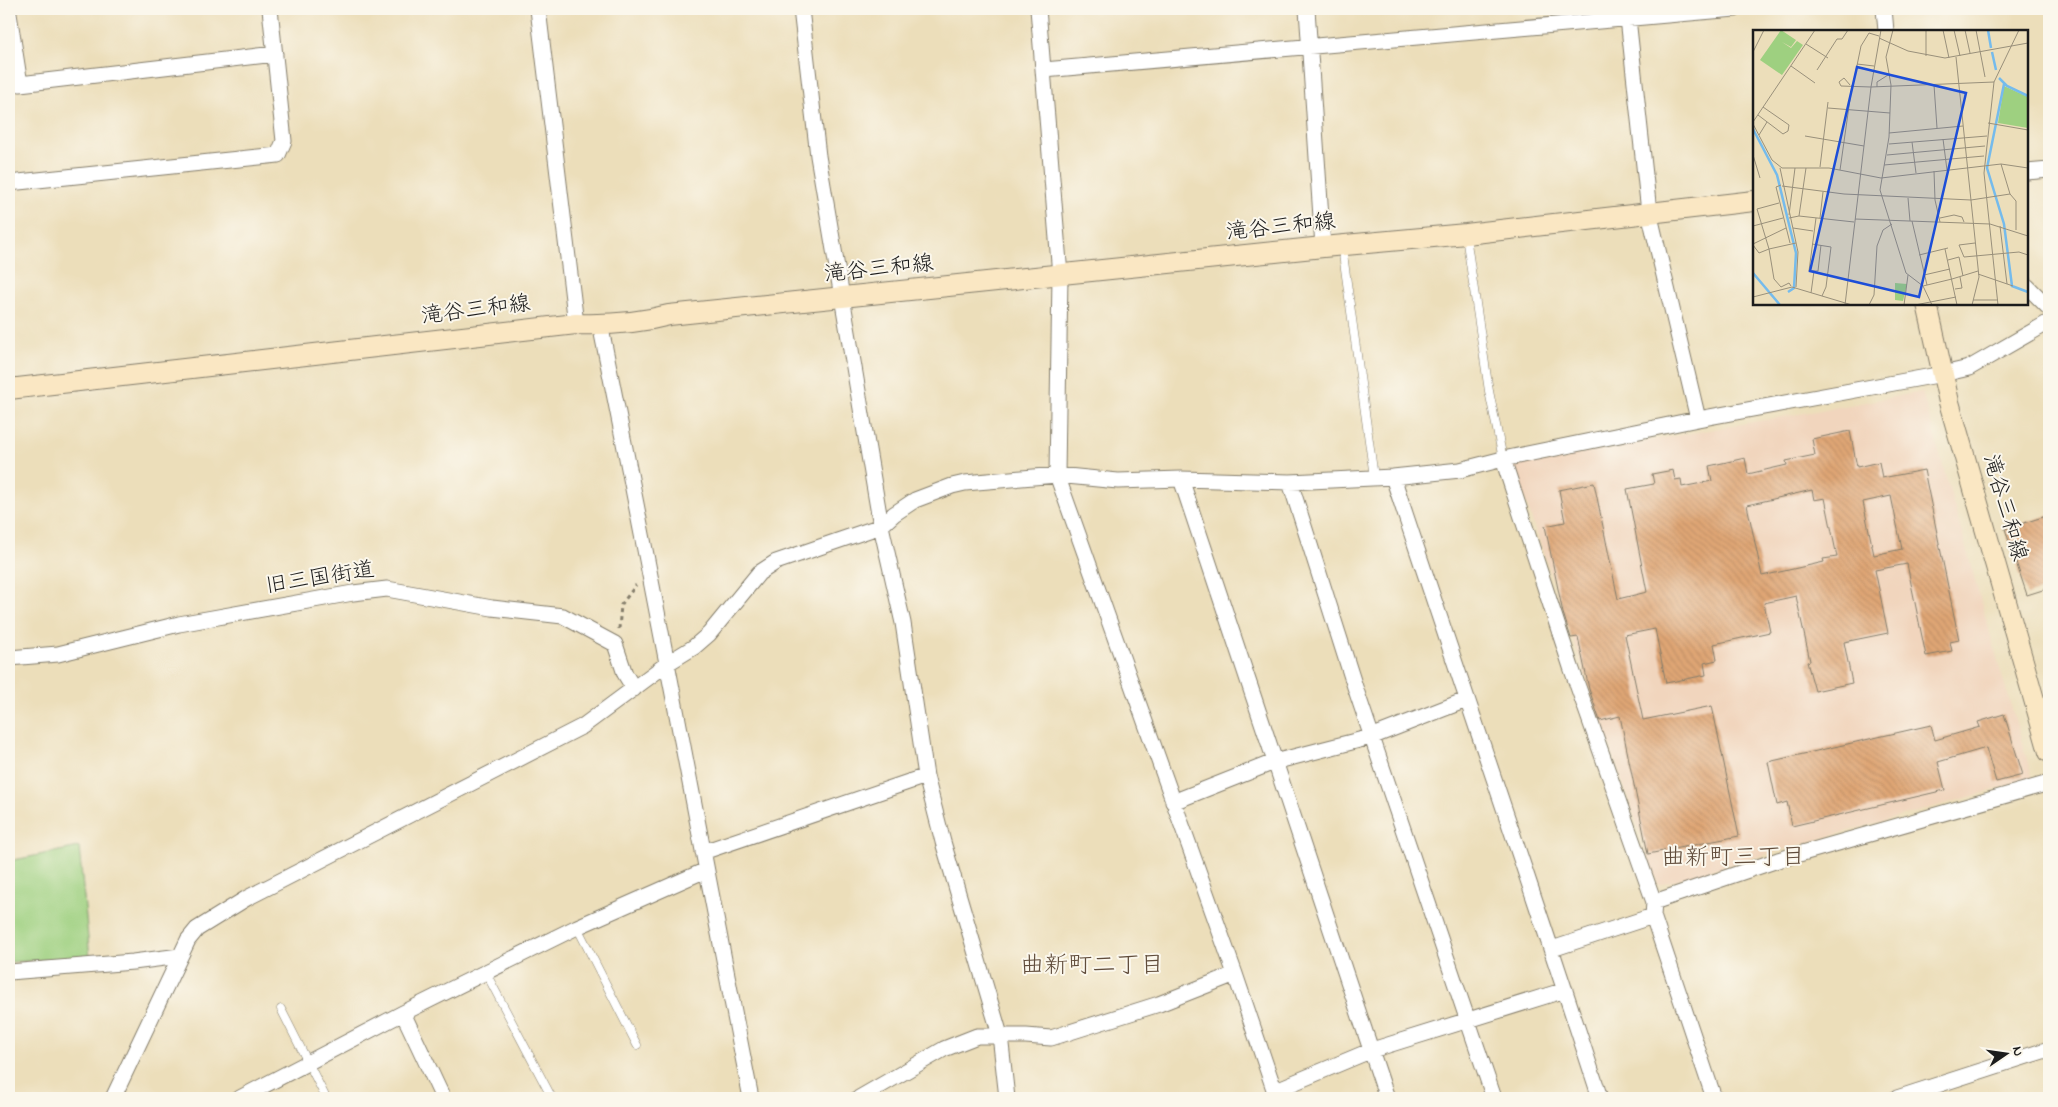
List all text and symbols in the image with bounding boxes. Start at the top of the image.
inset map [1753,30,2028,305]
street label: 滝谷三和線 [1225,206,1337,250]
street label: 滝谷三和線 [823,248,935,292]
street label: 滝谷三和線 [419,288,533,334]
street label: 滝谷三和線 [1973,451,2035,565]
street label: 旧三国街道 [263,555,377,603]
district label: 曲新町三丁目 [1661,841,1805,876]
district label: 曲新町二丁目 [1020,949,1164,984]
north arrow [1980,1030,2030,1080]
text: N [2006,1044,2028,1058]

